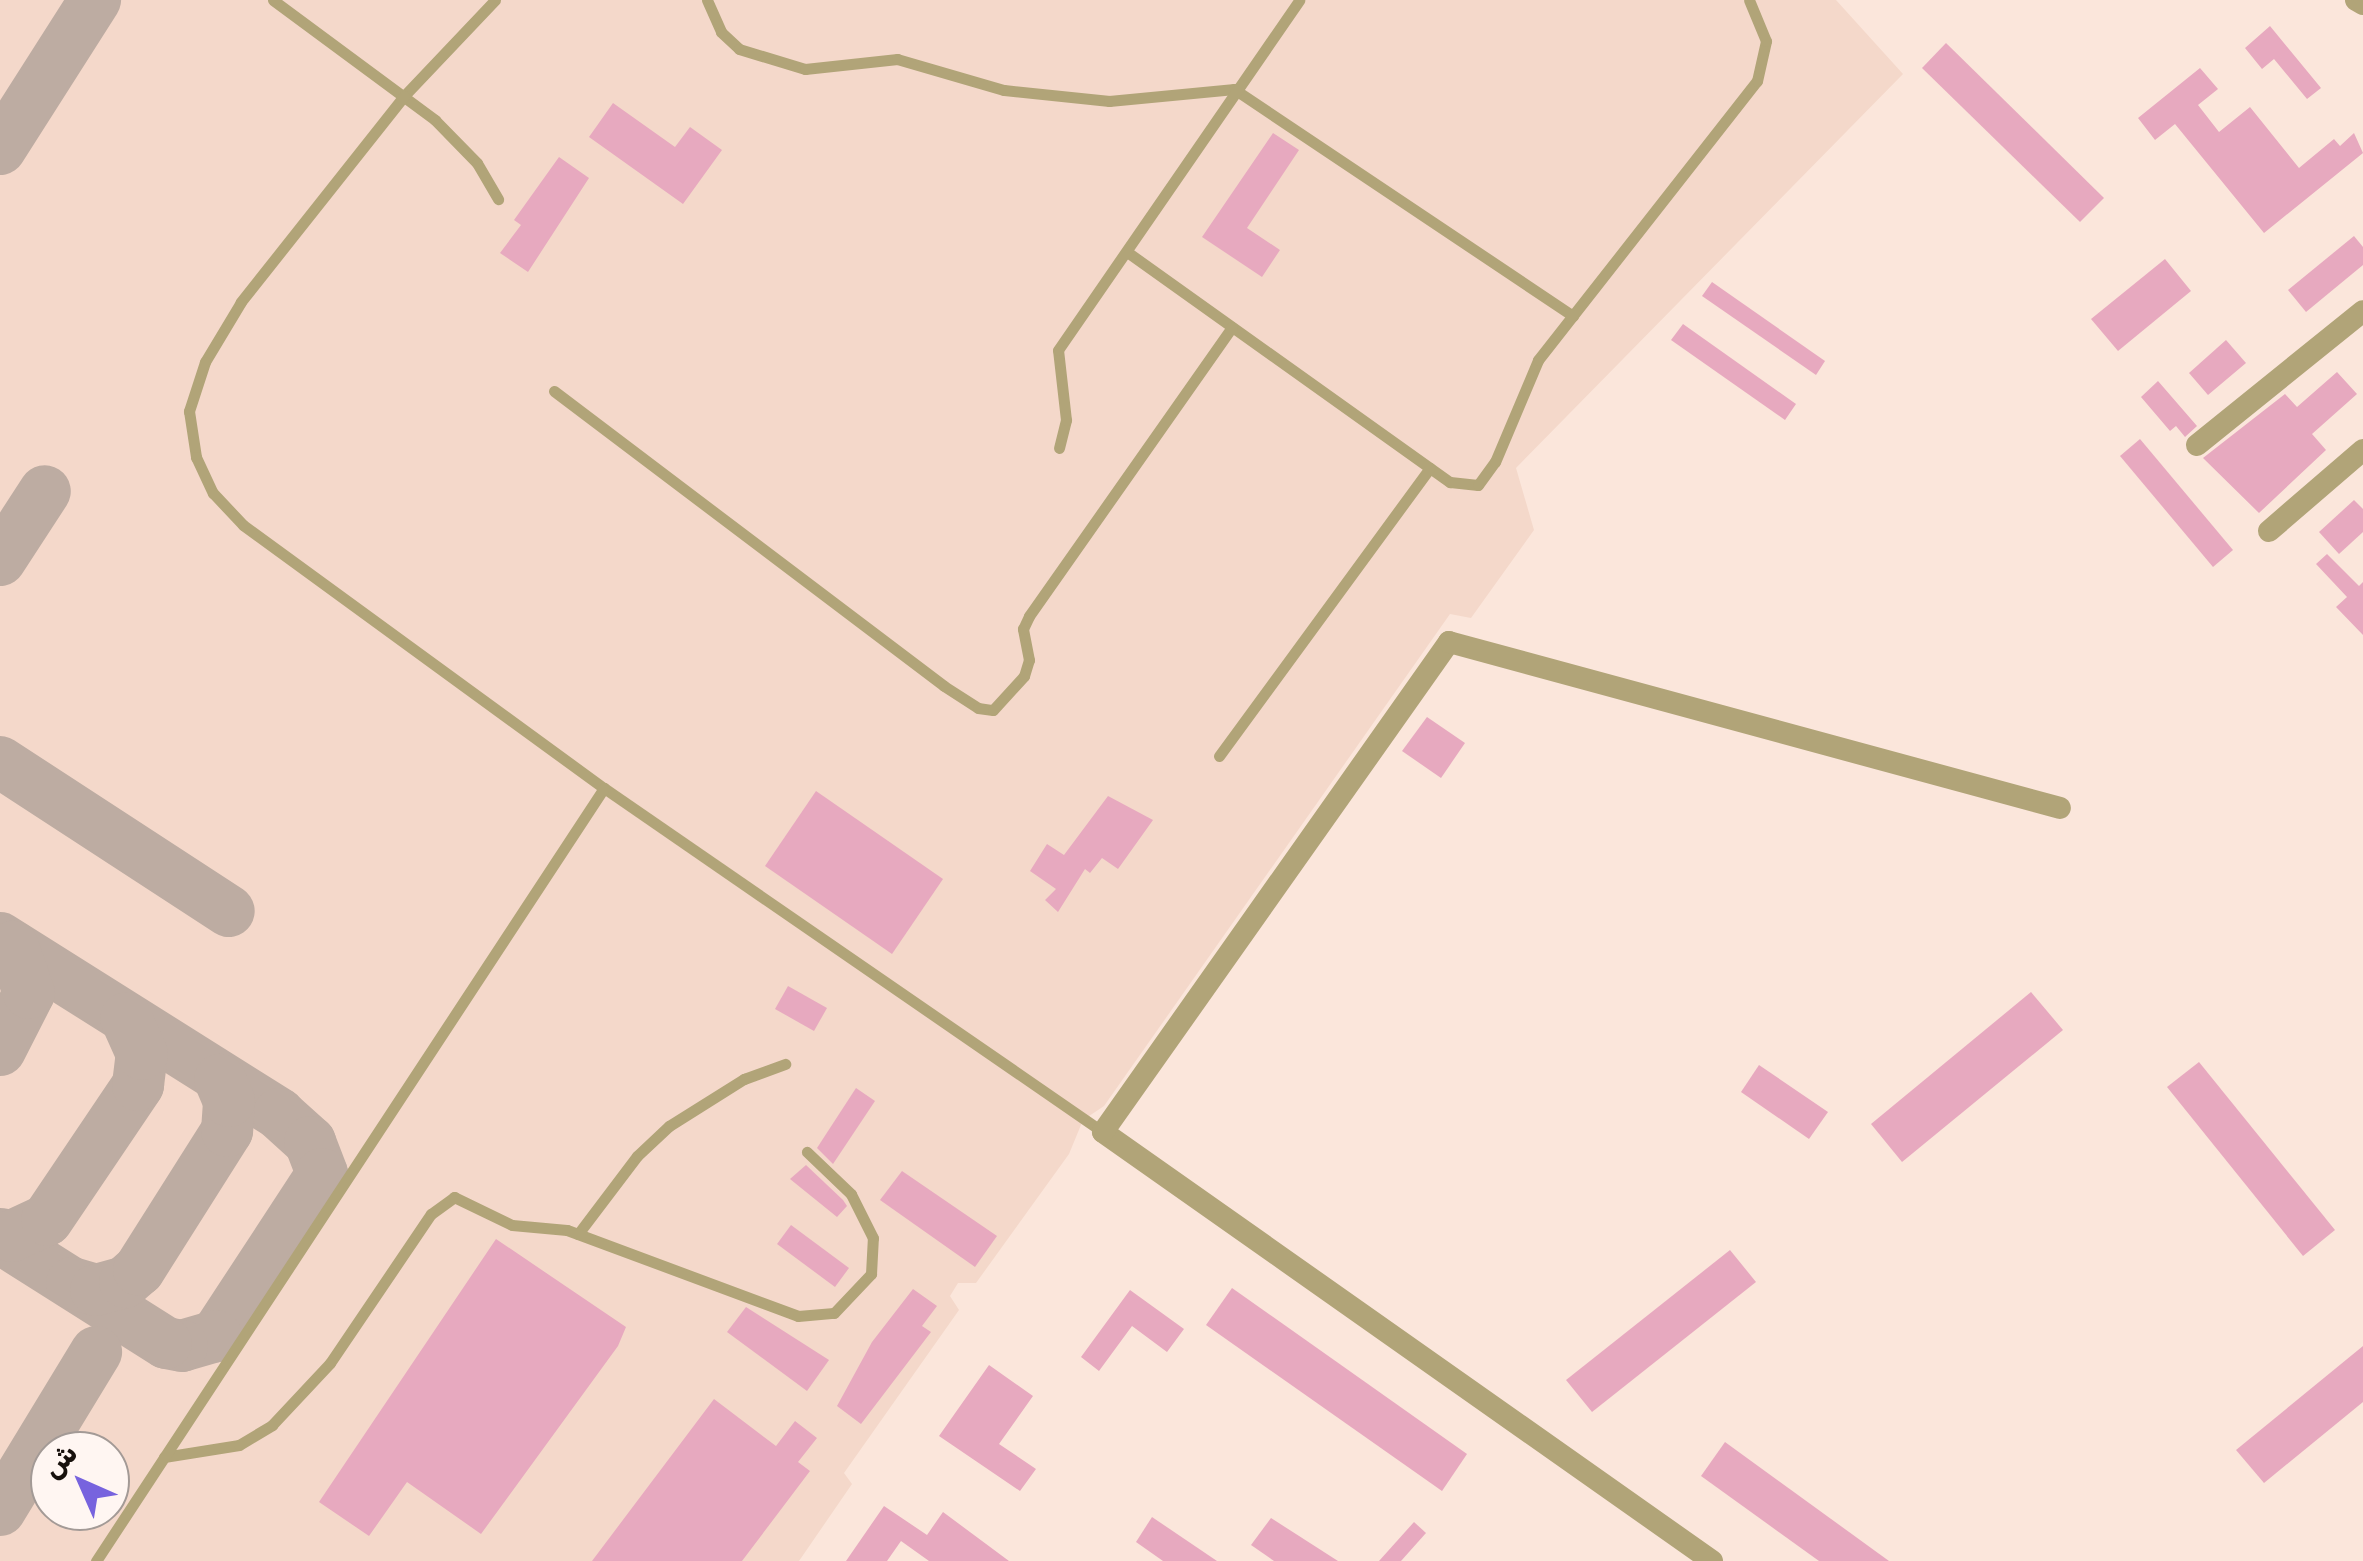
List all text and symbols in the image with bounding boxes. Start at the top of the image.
north arrow [30,1431,130,1531]
text: ش [36,1437,84,1485]

